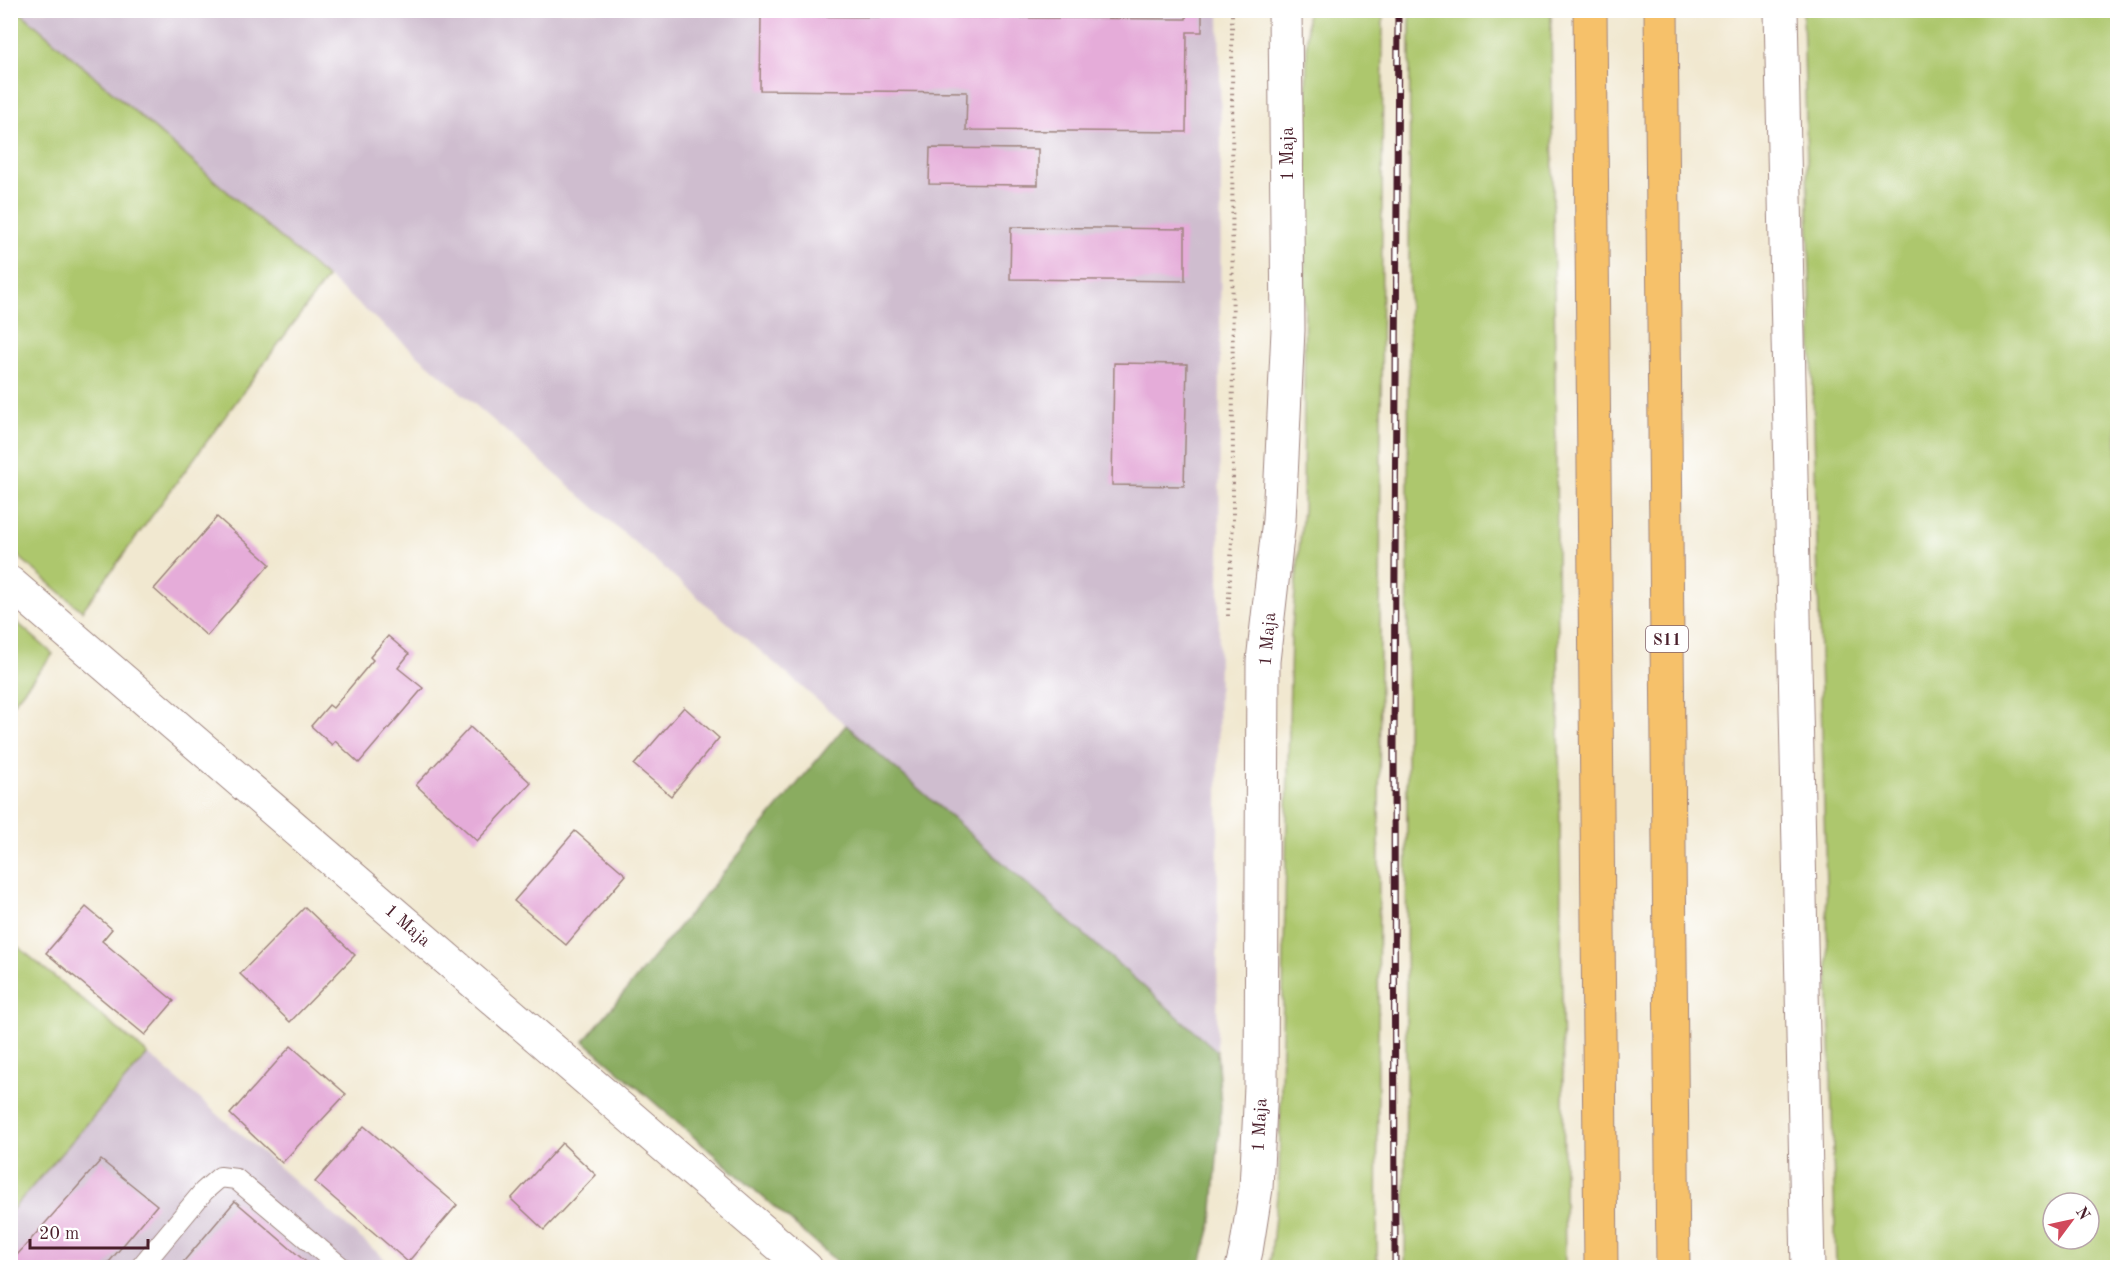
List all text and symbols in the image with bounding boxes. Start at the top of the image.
street label: 1 Maja [1279,127,1297,181]
street label: 1 Maja [1257,611,1279,667]
road number: S11 [1646,626,1688,652]
street label: 1 Maja [381,901,434,950]
street label: 1 Maja [1250,1097,1270,1153]
north arrow [2041,1191,2101,1251]
text: N [2072,1204,2092,1224]
scale bar [30,1212,148,1250]
text: 20 m [39,1225,79,1243]

